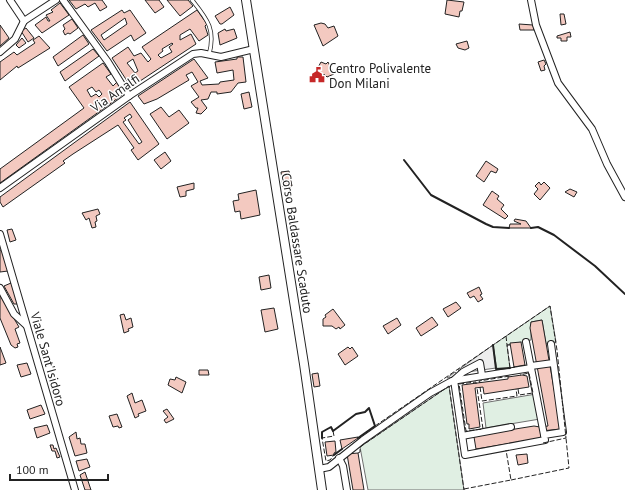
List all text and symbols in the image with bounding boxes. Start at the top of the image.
place label: Centro Polivalente Don Milani [329,60,431,92]
public building icon: Centro Polivalente Don Milani [308,66,326,84]
street label: Via Amalfi [86,70,143,117]
street label: Corso Baldassare Scaduto [278,172,316,314]
street label: Viale Sant'Isidoro [26,309,70,408]
scale bar [10,456,108,482]
text: 100 m [16,462,49,477]

